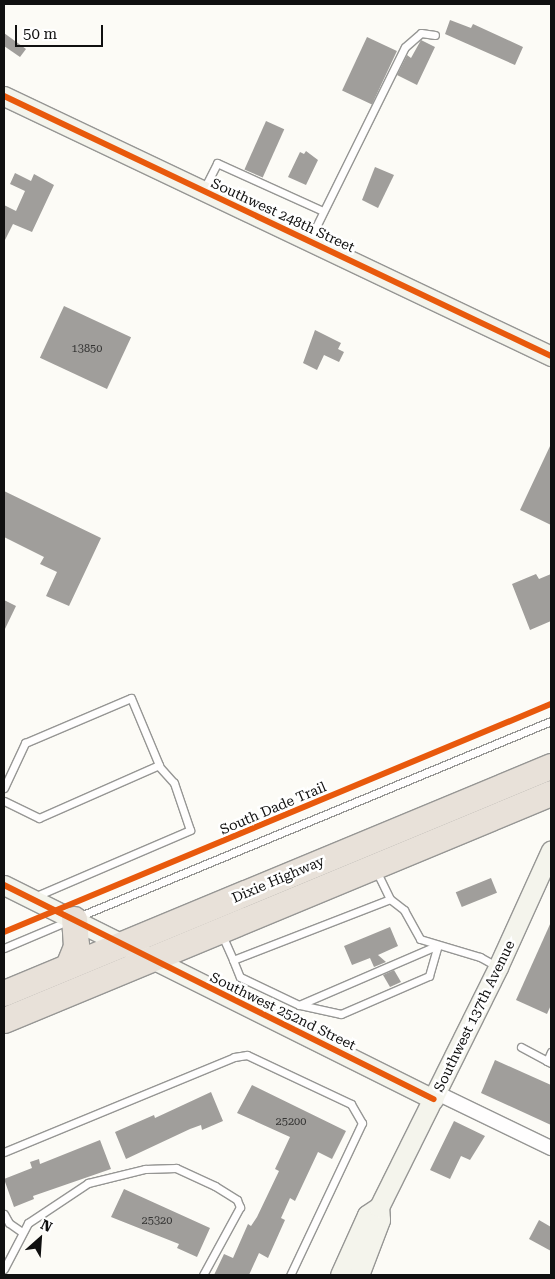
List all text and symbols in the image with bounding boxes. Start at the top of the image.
scale bar [18,15,105,47]
text: 50 m [23,25,57,43]
street label: Southwest 248th Street [209,174,357,256]
house number: 13850 [72,342,102,356]
street label: South Dade Trail [217,778,329,838]
street label: Dixie Highway [229,852,327,906]
street label: Southwest 137th Avenue [430,938,518,1094]
street label: Southwest 252nd Street [207,968,359,1054]
house number: 25200 [276,1115,306,1129]
north arrow [15,1214,65,1264]
house number: 25320 [142,1214,172,1228]
text: N [38,1216,55,1235]

